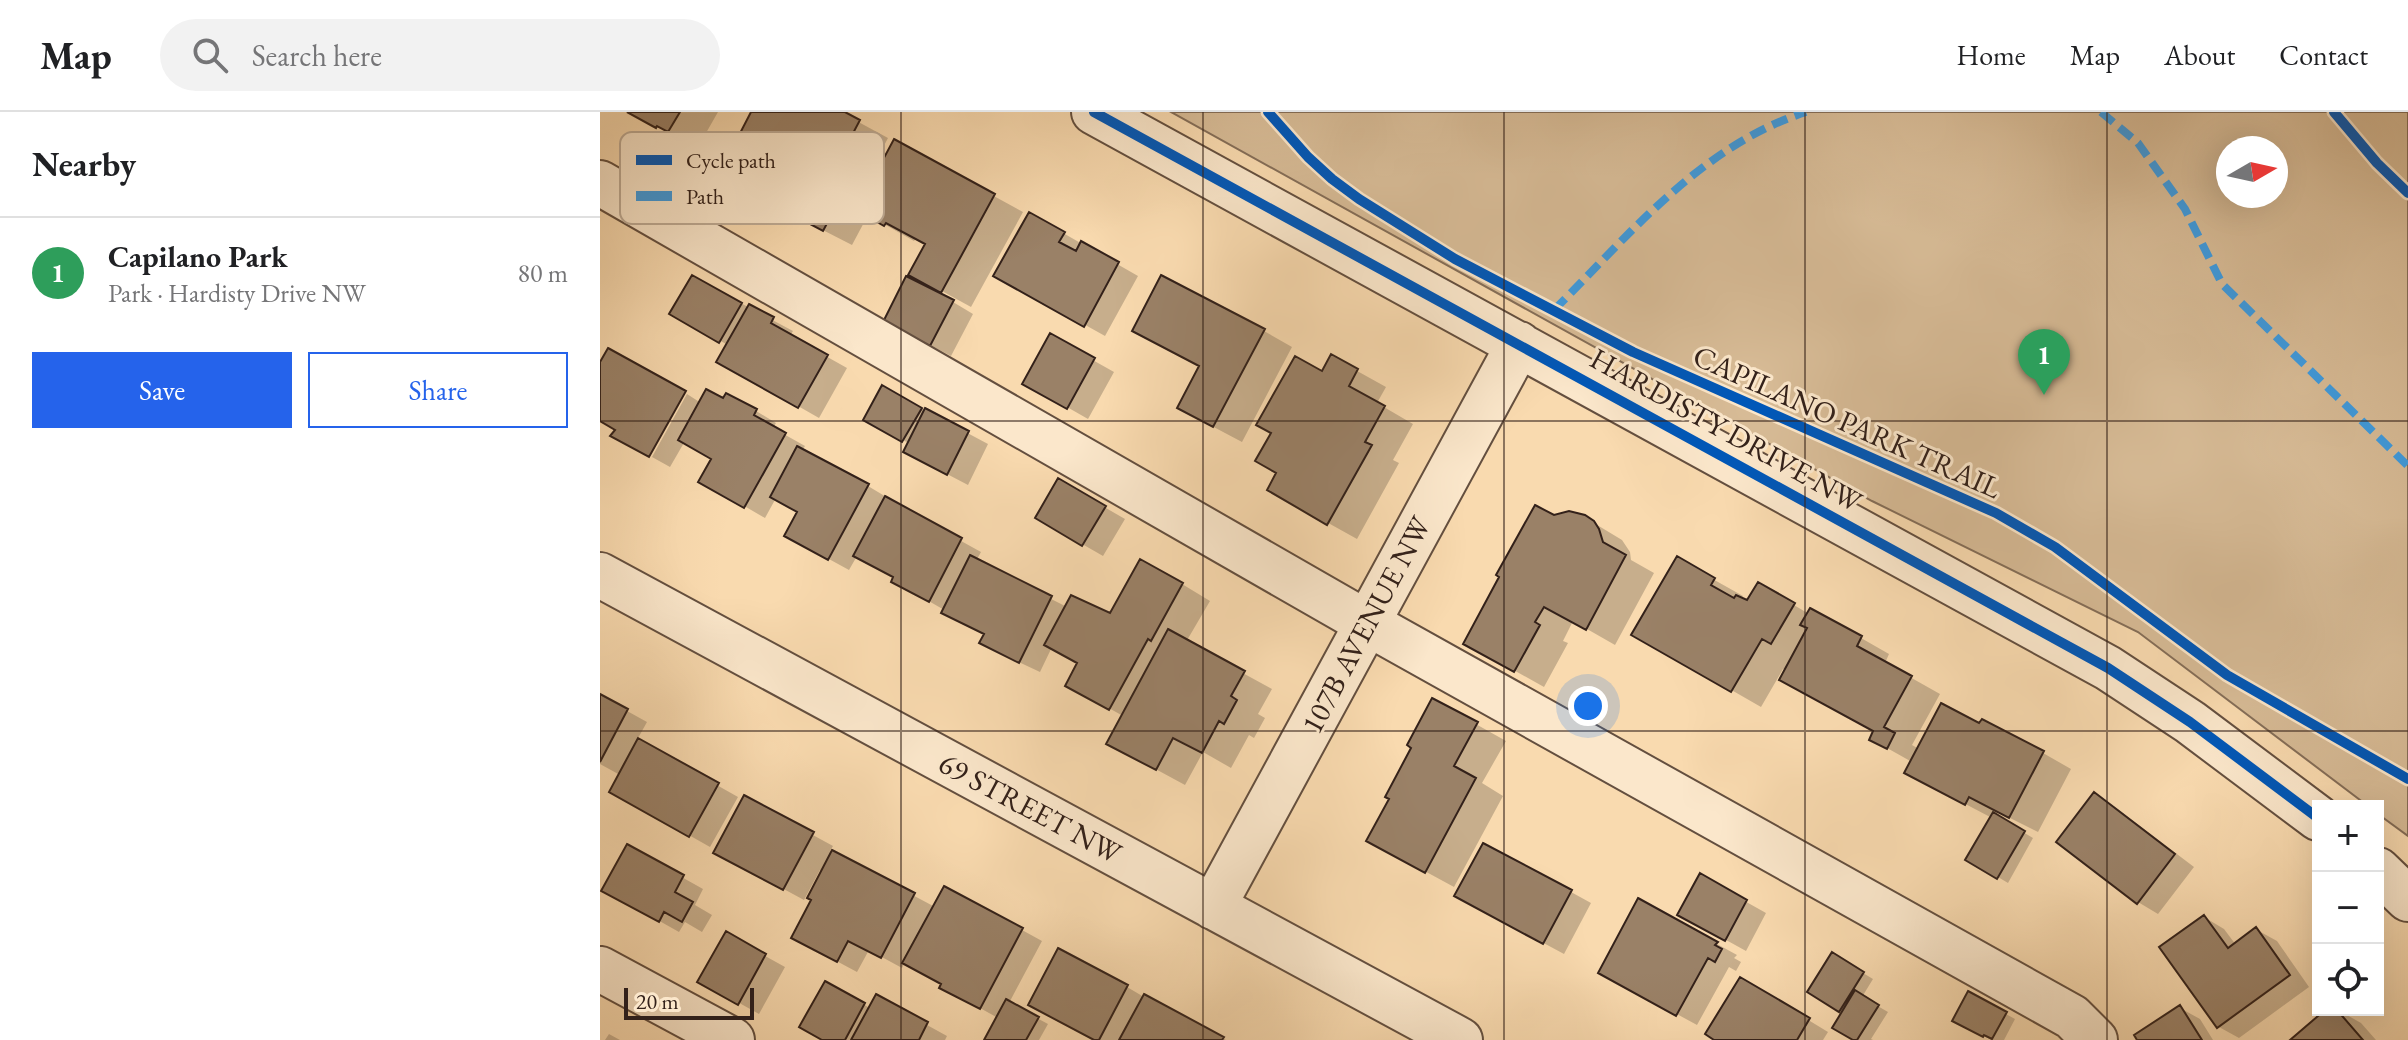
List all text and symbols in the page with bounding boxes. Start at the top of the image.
search box [160,19,720,91]
text: Map [40,31,112,80]
icon: search [188,33,232,77]
text: Search here [252,36,382,75]
text: Home [1956,37,2026,73]
text: Map [2070,37,2120,73]
text: About [2164,37,2235,73]
text: Contact [2279,37,2368,73]
legend [620,132,884,224]
north arrow [2216,136,2288,208]
text: Nearby [32,142,136,186]
text: Cycle path [686,146,776,175]
text: Path [686,182,724,211]
text: Capilano Park [108,237,288,276]
text: 1 [51,256,65,290]
text: 80 m [518,256,568,290]
text: Park · Hardisty Drive NW [108,276,366,310]
pin: 1 [2018,329,2070,395]
street label: CAPILANO PARK TRAIL [1687,336,2008,507]
street label: HARDISTY DRIVE NW [1583,339,1870,521]
button: Save [32,352,292,428]
button: Share [308,352,568,428]
street label: 107B AVENUE NW [1292,509,1439,740]
your location [1568,686,1608,726]
street label: 69 STREET NW [932,743,1129,872]
map controls [2312,800,2384,1016]
button: + [2312,800,2384,872]
button: − [2312,872,2384,944]
button: locate [2312,944,2384,1016]
scale bar [624,984,754,1020]
text: 20 m [636,987,679,1016]

